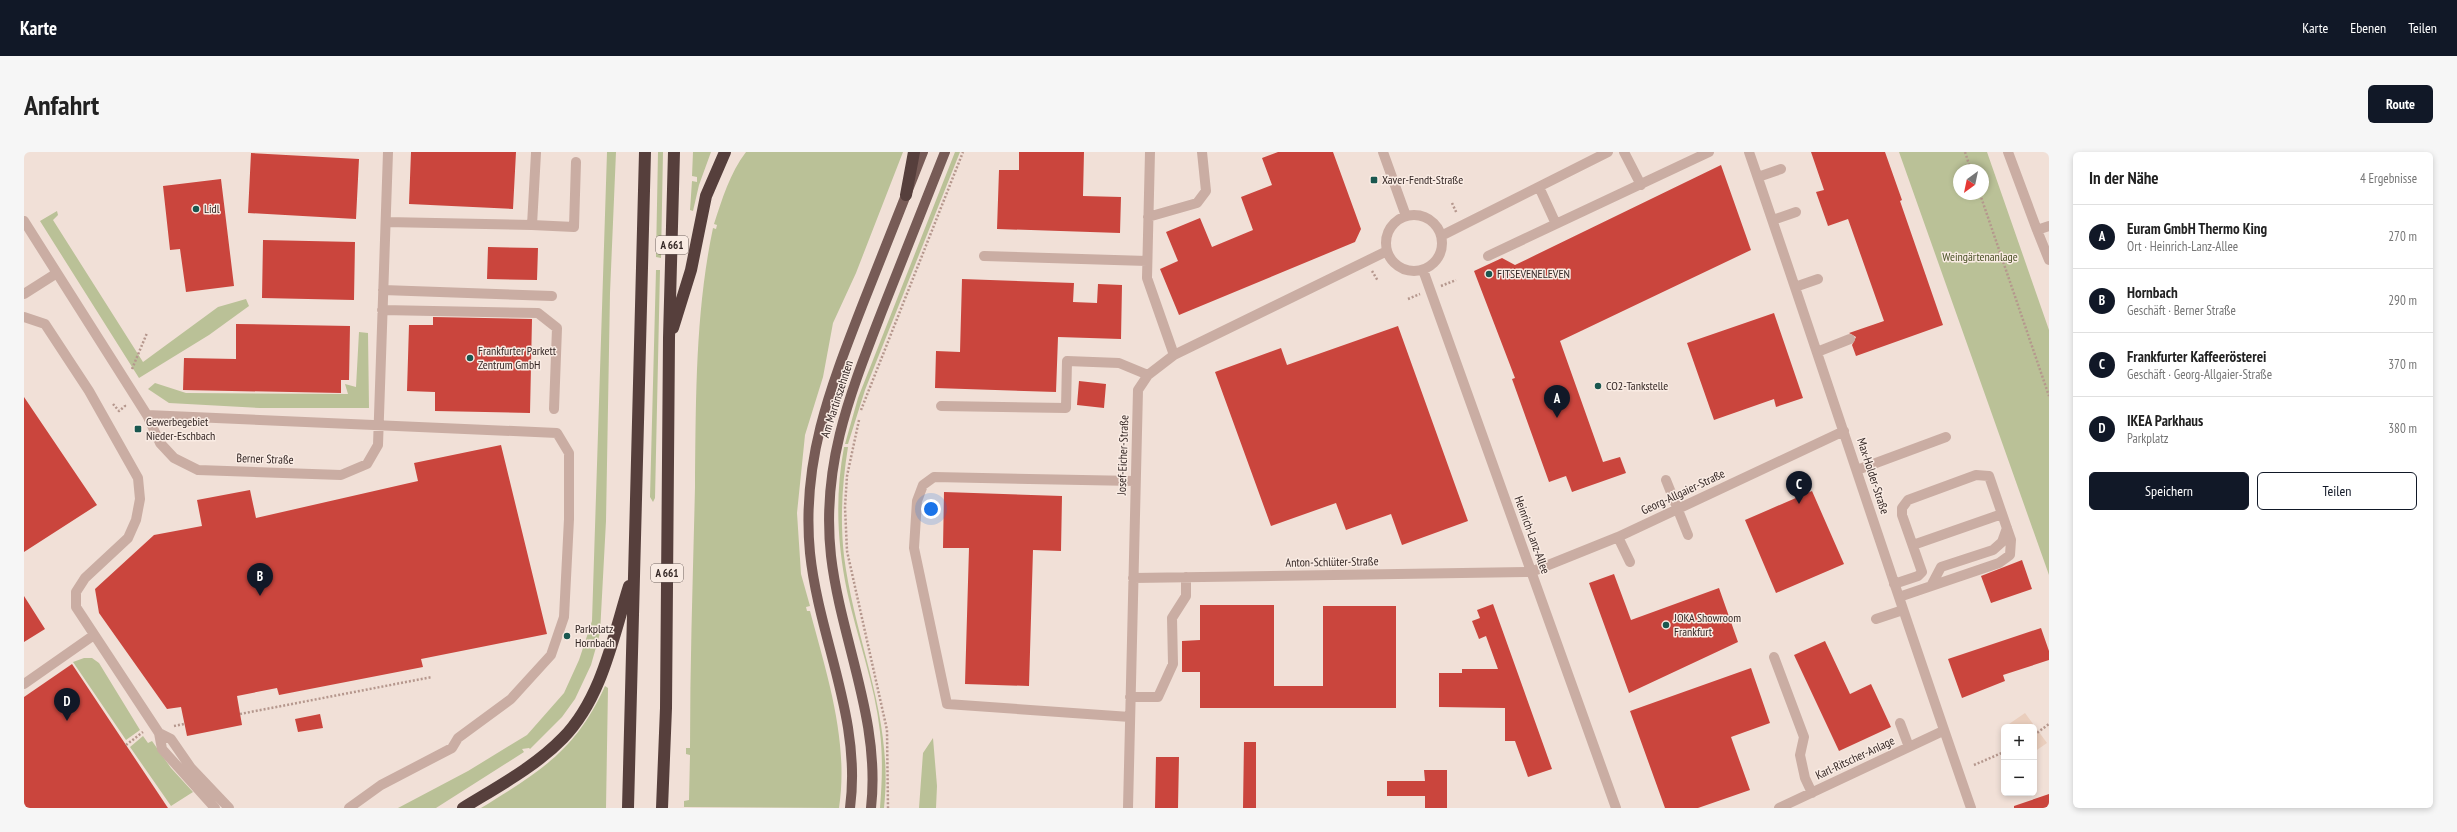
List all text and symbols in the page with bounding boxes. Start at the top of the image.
text: Karte [20,16,57,40]
text: Karte [2302,19,2328,37]
text: Ebenen [2350,19,2386,37]
text: Teilen [2408,19,2437,37]
button: Route [2368,85,2433,123]
text: Anfahrt [24,86,99,123]
north arrow [1953,164,1989,200]
text: In der Nähe [2089,167,2159,189]
text: 4 Ergebnisse [2360,170,2417,187]
place label: Xaver-Fendt-Straße [1382,172,1463,187]
marker: Xaver-Fendt-Straße [1369,175,1379,185]
place label: Lidl [204,201,220,216]
marker: Lidl [191,204,201,214]
text: Euram GmbH Thermo King [2127,219,2267,238]
text: A [2099,228,2105,245]
text: 270 m [2388,228,2417,245]
road number: A 661 [656,236,688,254]
text: Ort · Heinrich-Lanz-Allee [2127,238,2238,255]
park label: Weingärtenanlage [1942,249,2018,264]
place label: FITSEVENELEVEN [1497,266,1570,281]
marker: FITSEVENELEVEN [1484,269,1494,279]
text: Hornbach [2127,283,2178,302]
text: B [2099,292,2105,309]
text: 290 m [2388,292,2417,309]
text: Geschäft · Berner Straße [2127,302,2236,319]
place label: Frankfurter Parkett Zentrum GmbH [478,343,557,372]
text: Frankfurter Kaffeerösterei [2127,347,2266,366]
marker: Frankfurter Parkett Zentrum GmbH [465,353,475,363]
text: C [2099,356,2105,373]
text: 370 m [2388,356,2417,373]
street label: Am Martinszehnten [817,358,856,439]
text: Geschäft · Georg-Allgaier-Straße [2127,366,2272,383]
place label: CO2-Tankstelle [1606,378,1668,393]
marker: CO2-Tankstelle [1593,381,1603,391]
pin: A [1544,385,1570,418]
text: IKEA Parkhaus [2127,411,2203,430]
place label: Gewerbegebiet Nieder-Eschbach [146,414,215,443]
street label: Josef-Eicher-Straße [1114,415,1131,496]
text: D [2099,420,2105,437]
text: 380 m [2388,420,2417,437]
marker: Gewerbegebiet Nieder-Eschbach [133,424,143,434]
text: Parkplatz [2127,430,2168,447]
street label: Max-Holder-Straße [1854,436,1893,516]
street label: Berner Straße [236,450,294,467]
street label: Georg-Allgaier-Straße [1638,466,1727,518]
pin: C [1786,471,1812,504]
button: Speichern [2089,472,2249,510]
button: Teilen [2257,472,2417,510]
street label: Heinrich-Lanz-Allee [1511,494,1553,576]
your location [921,499,941,519]
street label: Anton-Schlüter-Straße [1285,553,1379,570]
pin: B [247,563,273,596]
road number: A 661 [651,564,683,582]
place label: JOKA Showroom Frankfurt [1673,610,1741,639]
marker: JOKA Showroom Frankfurt [1661,620,1671,630]
place label: Parkplatz Hornbach [575,621,615,650]
marker: Parkplatz Hornbach [562,631,572,641]
pin: D [54,688,80,721]
map controls [2001,724,2037,796]
button: + [2001,724,2037,760]
street label: Karl-Ritscher-Anlage [1813,733,1897,782]
button: − [2001,760,2037,796]

